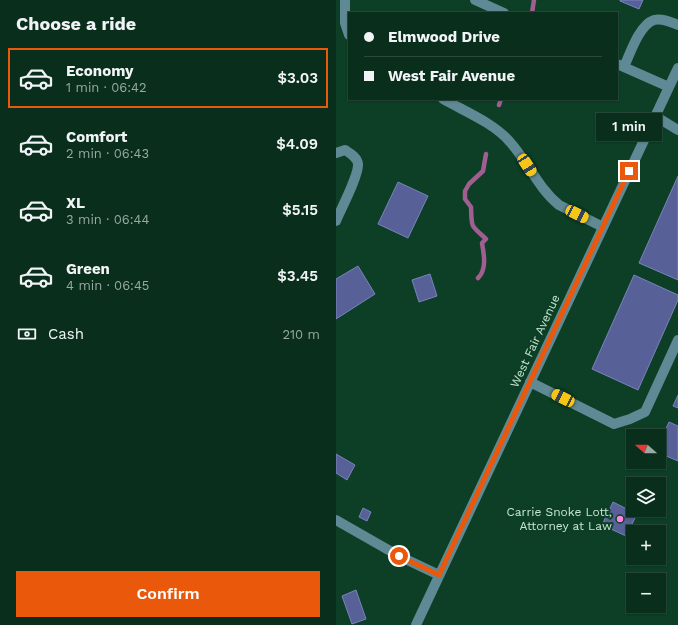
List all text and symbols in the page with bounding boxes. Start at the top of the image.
text: Choose a ride [16,13,136,34]
text: Elmwood Drive [388,28,500,46]
icon: car [18,60,54,96]
text: Economy [66,62,133,80]
text: West Fair Avenue [388,67,515,85]
text: $3.03 [277,69,318,87]
text: 1 min · 06:42 [66,80,147,95]
callout: 1 min [596,113,662,141]
text: 1 min [612,119,646,134]
icon: car [18,126,54,162]
text: Comfort [66,128,127,146]
text: $4.09 [276,135,318,153]
text: 2 min · 06:43 [66,146,149,161]
car [515,152,539,178]
route end [620,162,638,180]
icon: car [18,192,54,228]
text: XL [66,194,85,212]
text: $5.15 [282,201,318,219]
car [564,203,590,225]
text: 3 min · 06:44 [66,212,149,227]
icon: car [18,258,54,294]
text: Green [66,260,110,278]
text: $3.45 [277,267,318,285]
text: 4 min · 06:45 [66,278,149,293]
street label: West Fair Avenue [507,292,563,390]
icon: cash [16,323,38,345]
text: Cash [48,325,84,343]
text: 210 m [282,327,320,342]
car [550,387,576,409]
north arrow [626,429,666,469]
map controls [626,429,666,613]
button: layers [626,477,666,517]
place label: Carrie Snoke Lott, Attorney at Law [507,505,612,533]
marker: Carrie Snoke Lott, Attorney at Law [615,514,625,524]
button: + [626,525,666,565]
route start [390,547,408,565]
button: Confirm [16,571,320,617]
button: − [626,573,666,613]

